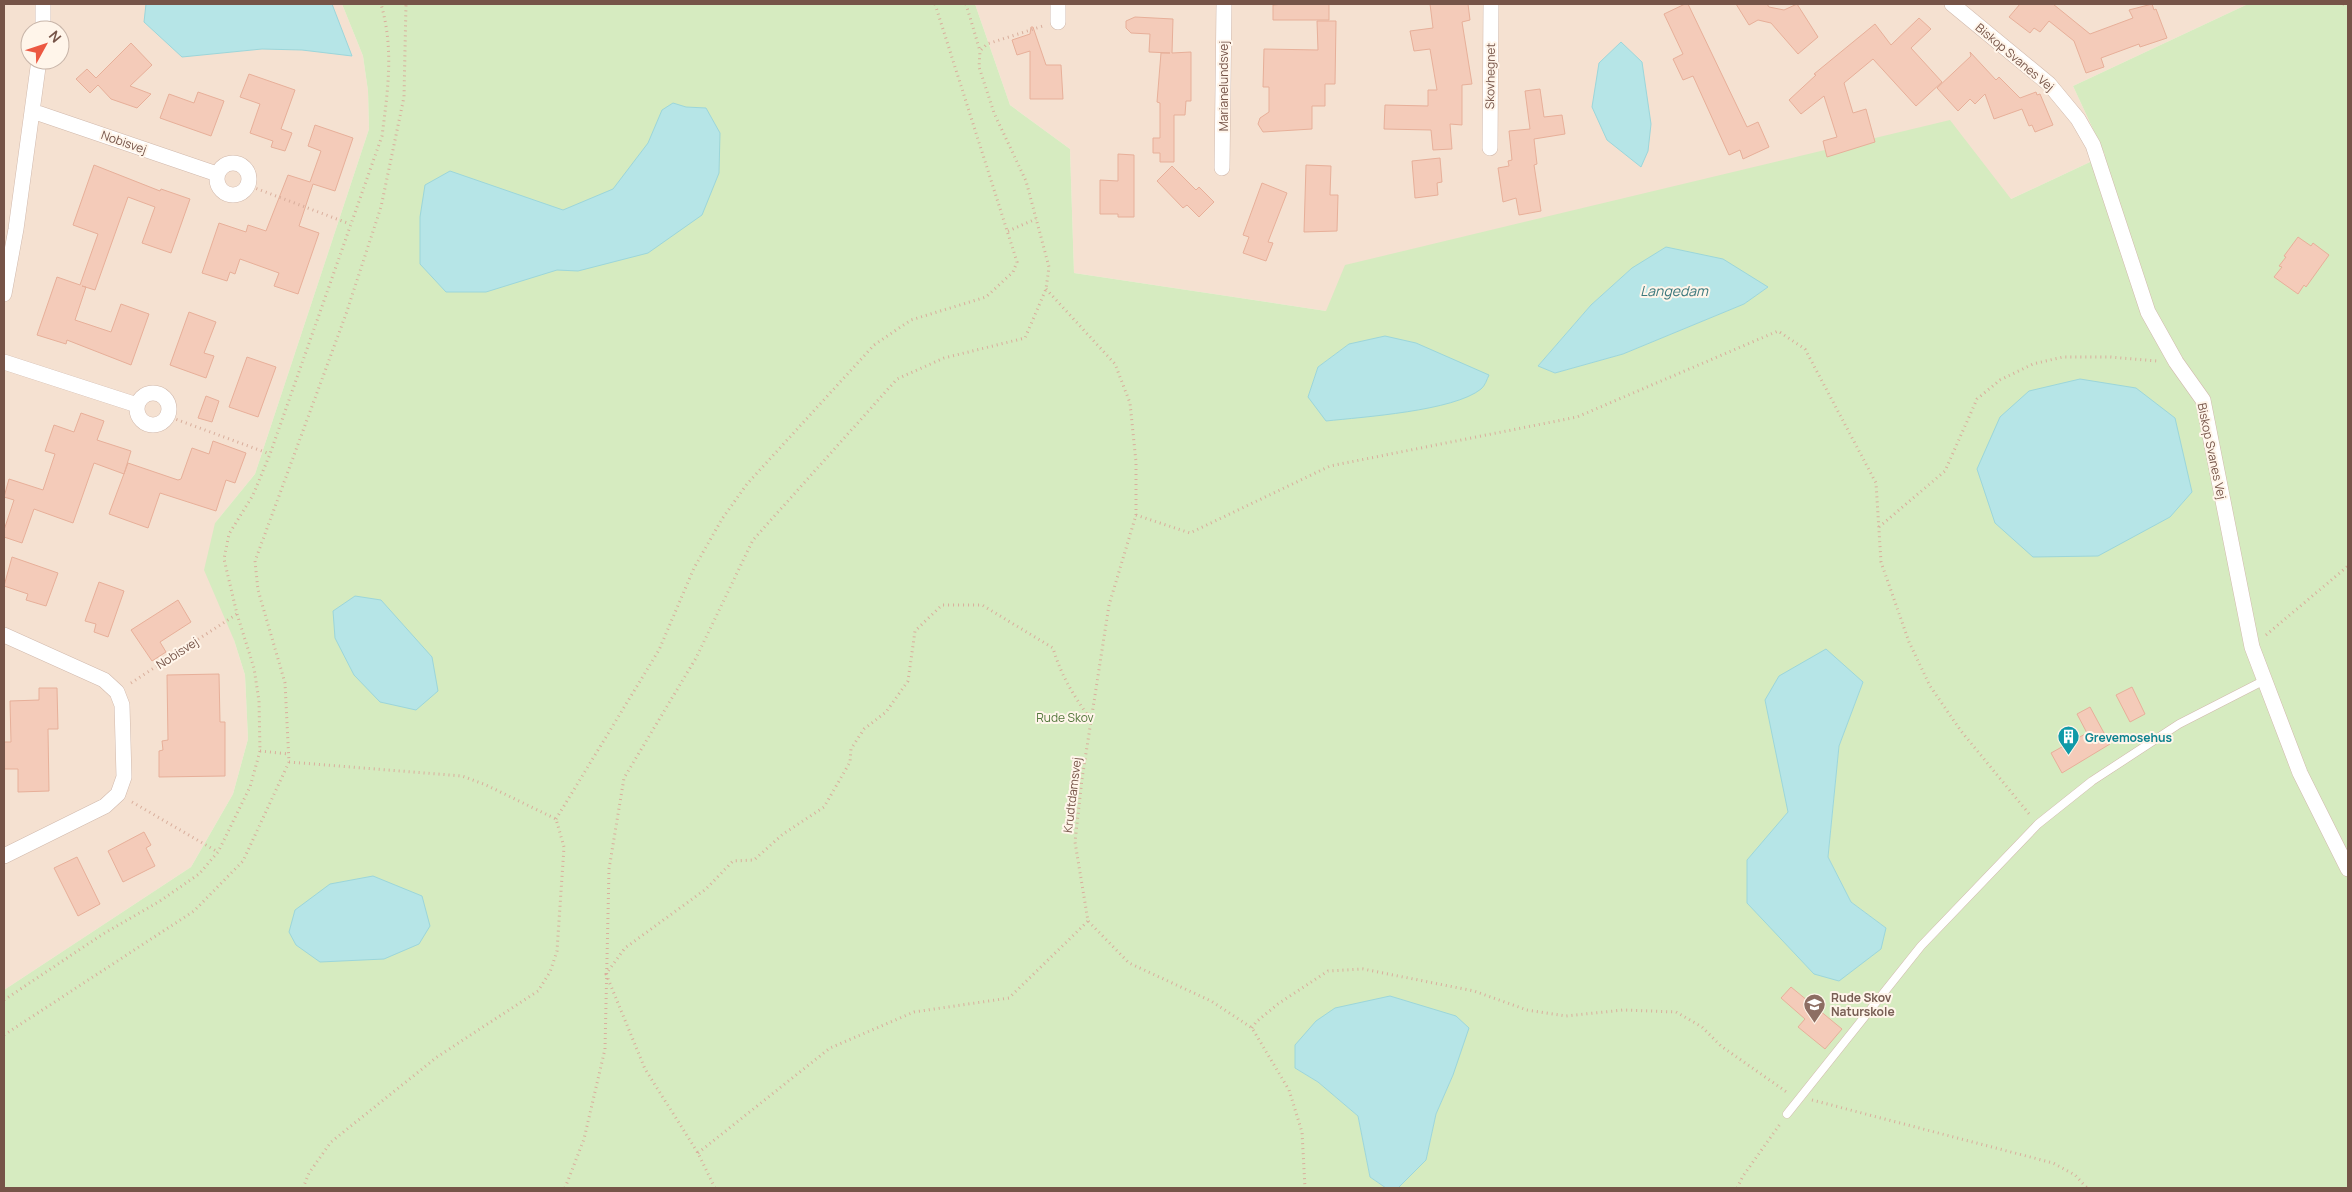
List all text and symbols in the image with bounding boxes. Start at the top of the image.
street label: Biskop Svanes Vej [1972,19,2058,95]
north arrow [20,20,70,70]
text: N [45,26,66,46]
street label: Marianelundsvej [1215,41,1232,131]
street label: Skovhegnet [1481,42,1499,109]
street label: Nobisvej [99,126,149,158]
water label: Langedam [1640,281,1709,300]
street label: Biskop Svanes Vej [2193,401,2231,501]
street label: Nobisvej [153,633,201,673]
park label: Rude Skov [1036,709,1094,726]
building icon: Grevemosehus [2057,725,2081,756]
place label: Grevemosehus [2085,729,2173,746]
street label: Krudtdamsvej [1059,756,1085,834]
place label: Rude Skov Naturskole [1831,989,1895,1020]
school or university icon: Rude Skov Naturskole [1803,992,1827,1023]

